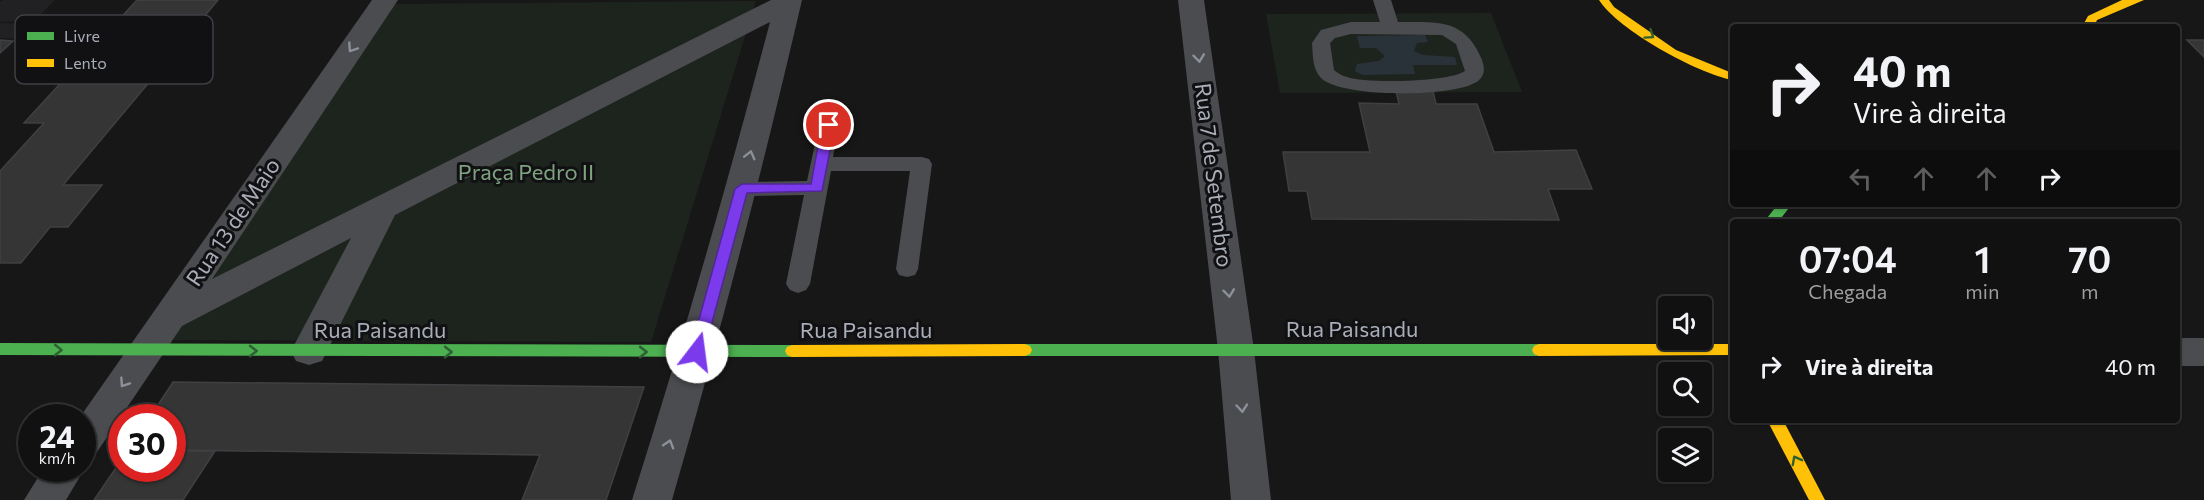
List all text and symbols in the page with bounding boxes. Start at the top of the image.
legend [15,15,213,84]
text: Livre [64,26,100,45]
one-way arrow [1643,28,1654,39]
one-way arrow [348,42,359,53]
text: 40 m [1853,44,1951,96]
icon: right [1754,48,1832,126]
text: Lento [64,53,107,72]
one-way arrow [1192,53,1204,63]
street label: Rua 7 de Setembro [1190,81,1239,269]
text: Vire à direita [1853,96,2007,129]
pin [803,99,854,150]
icon: arrive [812,108,845,141]
one-way arrow [743,150,756,160]
street label: Rua 13 de Maio [180,153,285,291]
park label: Praça Pedro II [458,158,594,185]
icon: left [1844,162,1877,195]
icon: ahead [1907,162,1940,195]
icon: ahead [1970,162,2003,195]
icon: right [2033,162,2066,195]
text: 07:04 [1799,236,1897,280]
text: 1 [1974,236,1990,280]
text: 70 [2068,236,2111,280]
text: Chegada [1808,279,1887,303]
text: min [1965,279,1999,303]
text: m [2081,279,2098,303]
one-way arrow [1222,288,1235,298]
map controls [1658,296,1712,482]
button: sound [1658,296,1712,350]
street label: Rua Paisandu [1286,315,1418,342]
street label: Rua Paisandu [314,316,446,343]
street label: Rua Paisandu [800,316,932,343]
position arrow [665,320,729,384]
one-way arrow [54,344,63,356]
one-way arrow [249,345,258,357]
one-way arrow [444,346,453,358]
one-way arrow [639,346,648,358]
icon: right [1754,350,1787,383]
text: Vire à direita [1805,353,1933,380]
text: 40 m [2105,353,2156,380]
button: search [1658,362,1712,416]
one-way arrow [120,376,131,387]
one-way arrow [1235,403,1248,412]
speed limit sign: 30 [108,404,186,482]
text: 24 [39,417,75,454]
button: layers [1658,428,1712,482]
one-way arrow [662,439,674,450]
text: km/h [39,449,75,467]
one-way arrow [1792,456,1803,466]

